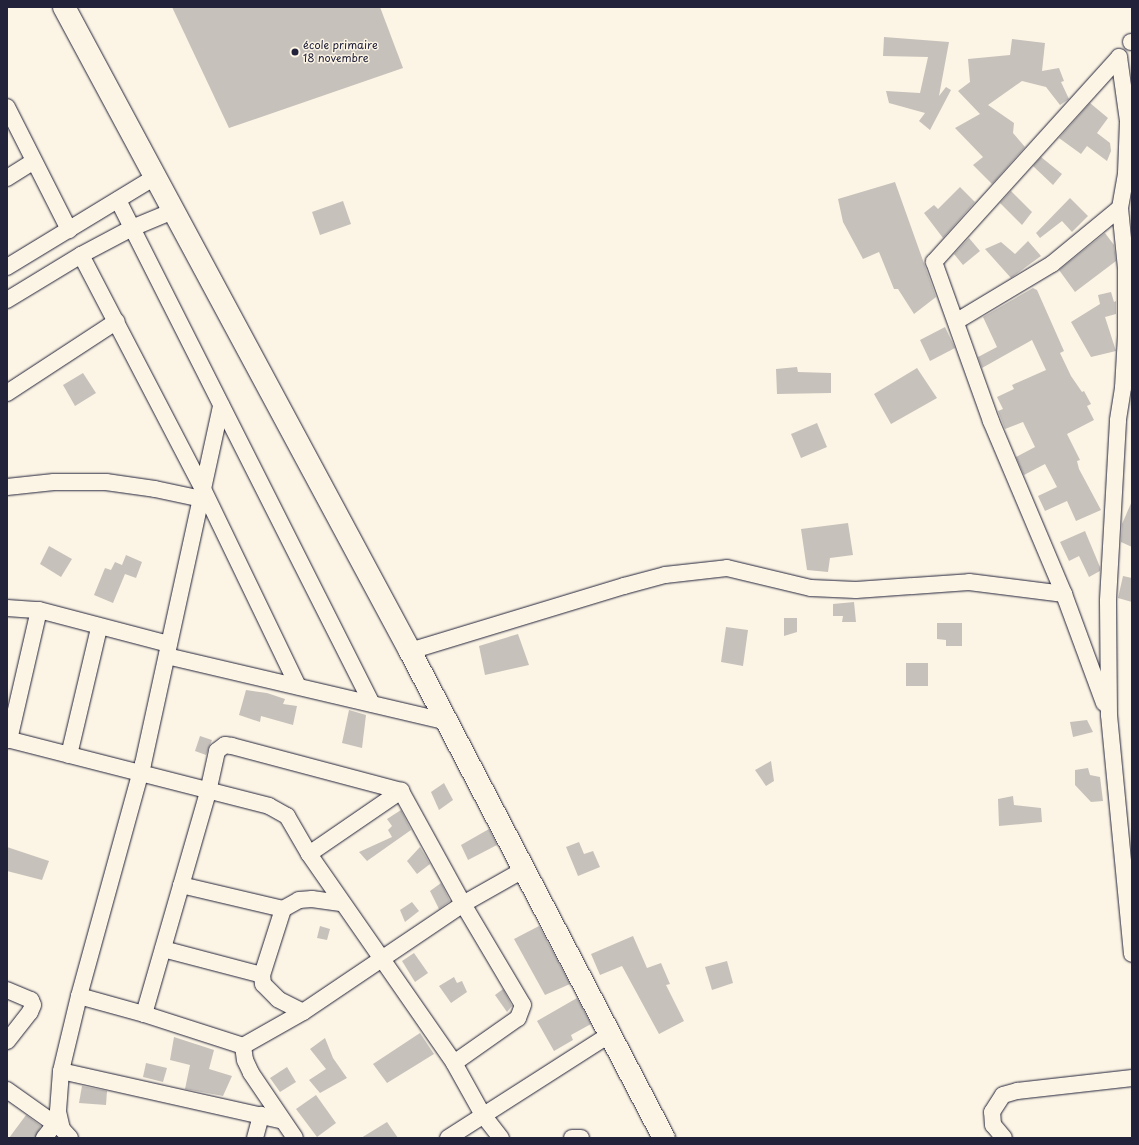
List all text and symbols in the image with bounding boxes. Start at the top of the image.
place label: école primaire 18 novembre [303,39,378,65]
marker: école primaire 18 novembre [290,47,300,57]

